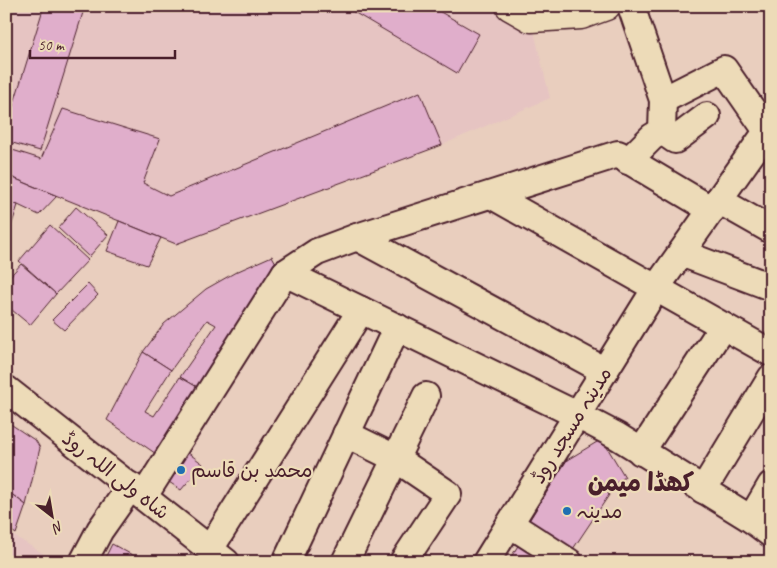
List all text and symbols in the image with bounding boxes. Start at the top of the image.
scale bar [30,28,175,60]
text: 50 m [38,36,65,55]
street label: مدینہ مسجد روڈ [526,362,617,488]
street label: شاہ ولی اللہ روڈ [57,426,174,525]
place label: محمد بن قاسم [191,458,313,485]
marker: محمد بن قاسم [175,464,187,476]
district label: کھڈا میمن [588,467,694,499]
north arrow [28,490,78,540]
place label: مدینہ [577,499,622,524]
marker: مدینہ [561,505,573,517]
text: N [48,517,67,537]

